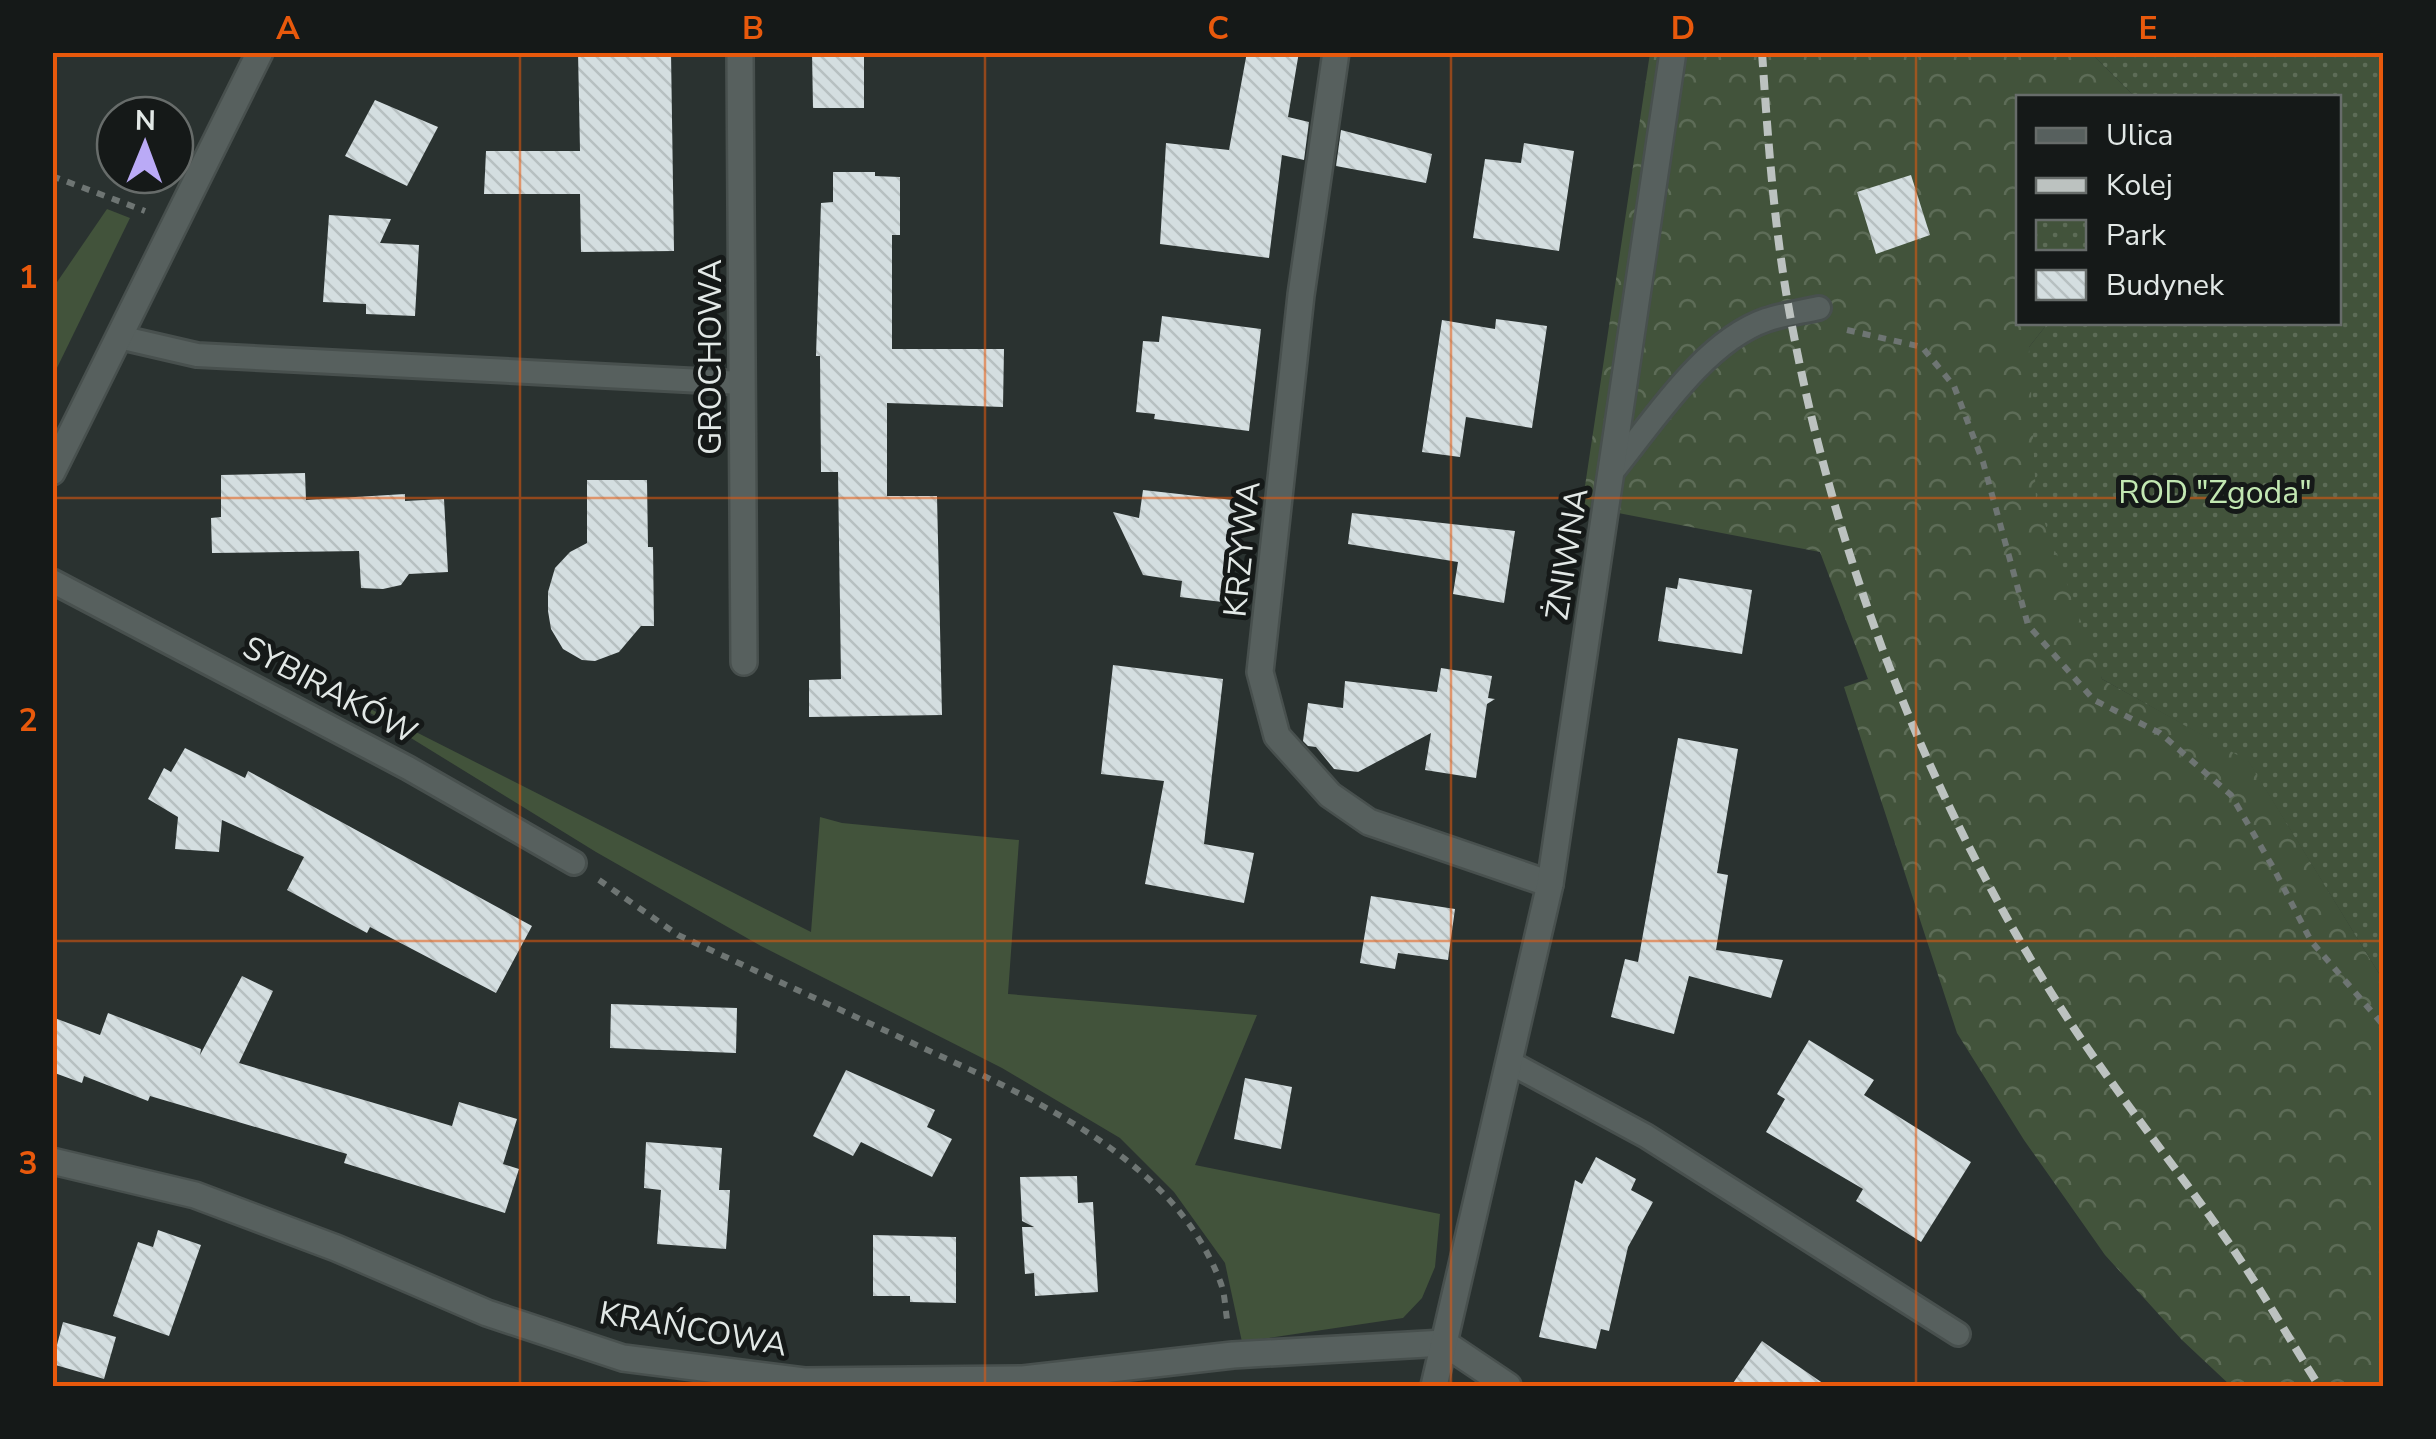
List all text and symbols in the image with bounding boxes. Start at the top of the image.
text: A [276,7,300,50]
text: B [742,7,764,50]
text: C [1207,7,1229,50]
text: D [1671,7,1695,50]
text: E [2138,7,2158,50]
north arrow [95,95,195,195]
legend [2016,95,2341,325]
text: N [135,102,156,140]
text: Ulica [2106,115,2173,156]
text: Kolej [2106,165,2173,206]
text: Park [2106,215,2167,256]
text: 1 [18,256,38,299]
street label: GROCHOWA [689,259,732,455]
text: Budynek [2106,265,2225,306]
park label: ROD "Zgoda" [2118,471,2312,514]
street label: KRZYWA [1213,479,1271,619]
street label: ŻNIWNA [1535,485,1599,623]
street label: SYBIRAKÓW [235,626,425,754]
text: 2 [18,699,38,742]
text: 3 [18,1142,38,1185]
street label: KRAŃCOWA [596,1291,790,1367]

